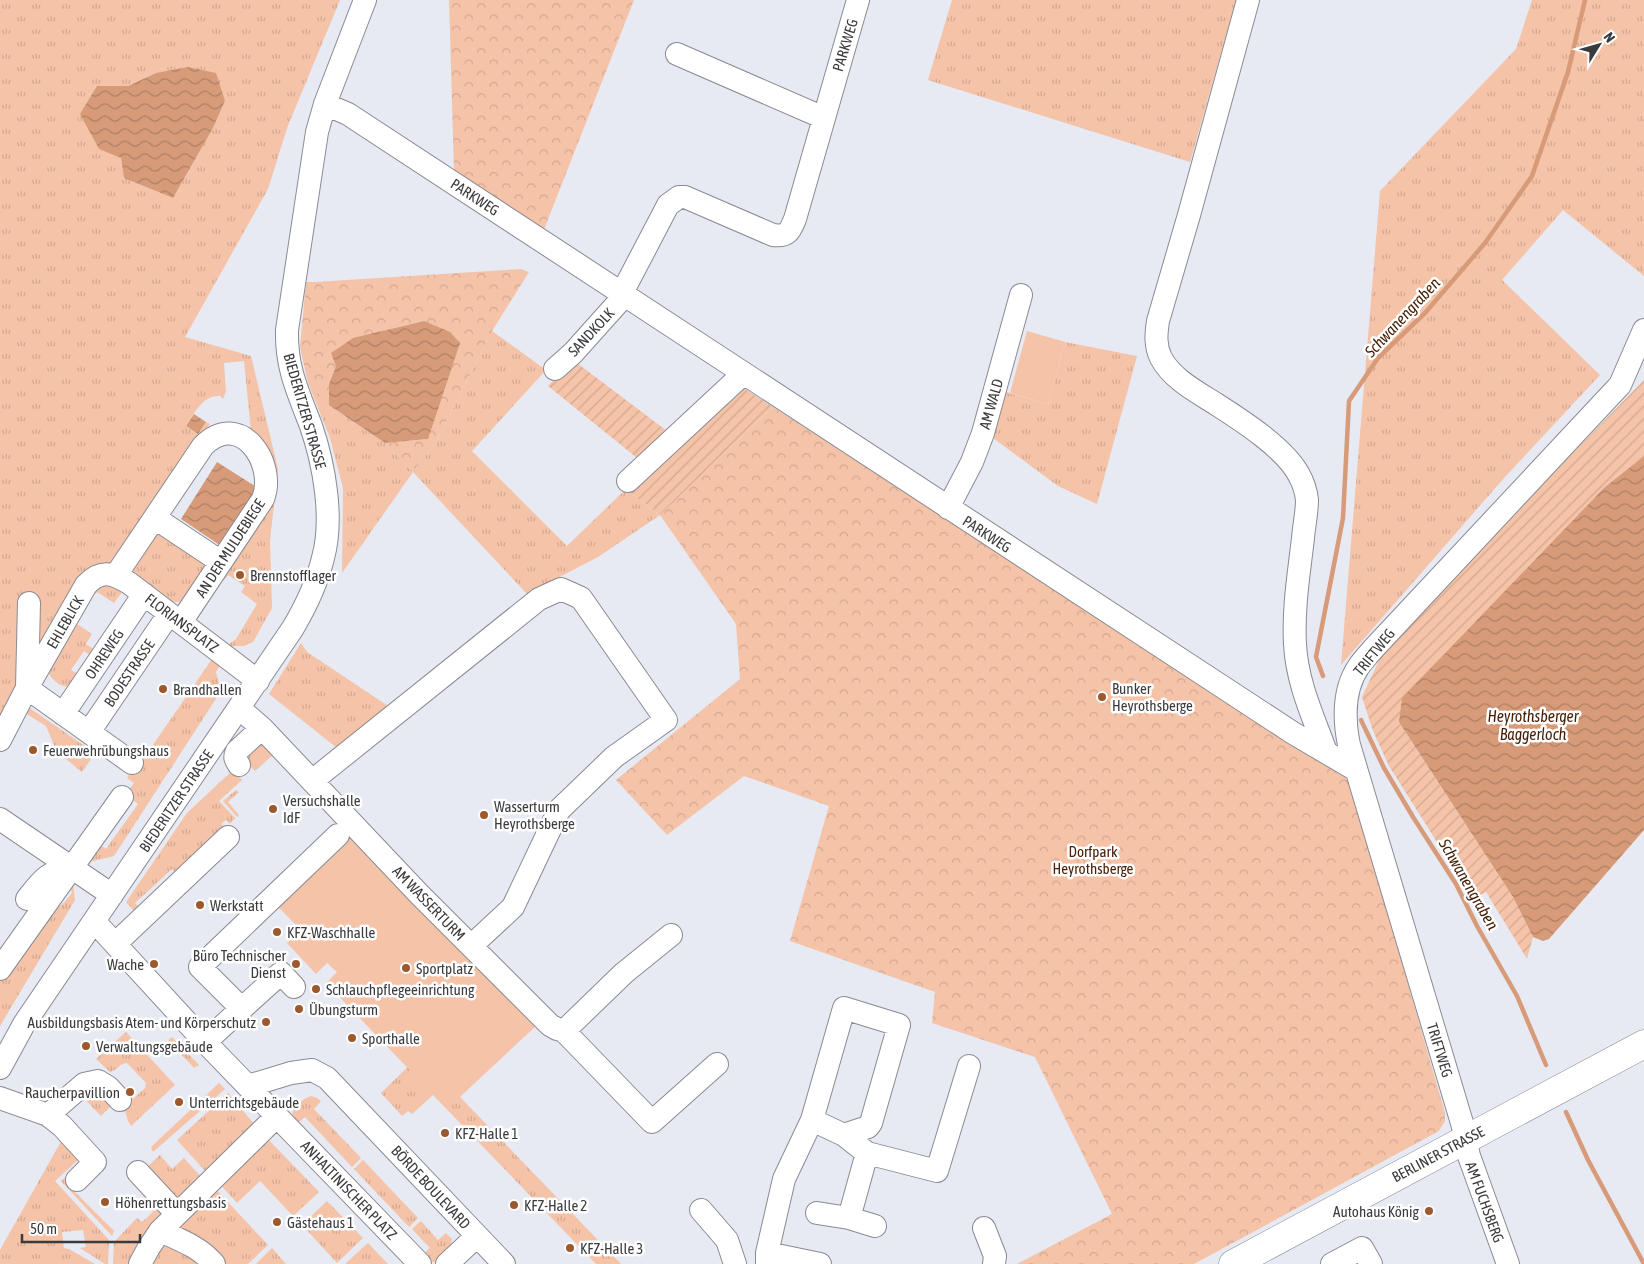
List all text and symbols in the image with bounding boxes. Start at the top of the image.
street label: PARKWEG [829,17,861,73]
north arrow [1574,20,1624,70]
text: N [1601,29,1618,45]
street label: PARKWEG [448,175,502,219]
water label: Schwanengraben [1360,273,1444,362]
street label: SANDKOLK [564,304,618,360]
street label: BIEDERITZER STRASSE [280,351,330,471]
street label: AM WALD [976,377,1006,431]
street label: AN DER MULDEBIEGE [192,495,268,600]
street label: PARKWEG [960,512,1014,556]
place label: Brennstofflager [250,567,336,584]
marker: Brennstofflager [234,569,246,581]
street label: FLORIANSPLATZ [142,590,222,656]
street label: EHLEBLICK [43,592,87,651]
street label: TRIFTWEG [1350,625,1398,679]
street label: OHREWEG [81,626,127,682]
street label: BODESTRASSE [100,636,158,710]
place label: Bunker Heyrothsberge [1112,680,1193,714]
place label: Brandhallen [173,681,242,698]
marker: Brandhallen [157,683,169,695]
marker: Bunker Heyrothsberge [1096,691,1108,703]
water label: Heyrothsberger Baggerloch [1487,707,1580,744]
place label: Feuerwehrübungshaus [43,742,169,759]
marker: Feuerwehrübungshaus [27,744,39,756]
street label: BIEDERITZER STRASSE [136,746,217,855]
place label: Versuchshalle IdF [283,792,361,826]
place label: Wasserturm Heyrothsberge [494,798,575,832]
marker: Versuchshalle IdF [267,803,279,815]
marker: Wasserturm Heyrothsberge [478,809,490,821]
water label: Schwanengraben [1434,835,1502,933]
park label: Dorfpark Heyrothsberge [1053,843,1134,877]
street label: AM WASSERTURM [389,862,469,944]
place label: Werkstatt [210,897,264,914]
marker: Werkstatt [194,899,206,911]
place label: KFZ-Waschhalle [287,924,375,941]
marker: KFZ-Waschhalle [271,926,283,938]
place label: Büro Technischer Dienst [193,947,287,981]
place label: Wache [107,956,144,973]
marker: Wache [148,958,160,970]
marker: Büro Technischer Dienst [290,958,302,970]
place label: Sportplatz [416,960,473,977]
marker: Sportplatz [400,962,412,974]
place label: Schlauchpflegeeinrichtung [326,981,475,998]
marker: Schlauchpflegeeinrichtung [310,983,322,995]
place label: Übungsturm [309,1001,378,1018]
marker: Übungsturm [293,1003,305,1015]
place label: Ausbildungsbasis Atem- und Körperschutz [28,1014,257,1031]
marker: Ausbildungsbasis Atem- und Körperschutz [260,1016,272,1028]
street label: TRIFTWEG [1424,1021,1456,1079]
place label: Sporthalle [362,1030,420,1047]
marker: Sporthalle [346,1032,358,1044]
place label: Verwaltungsgebäude [96,1038,213,1055]
marker: Verwaltungsgebäude [80,1040,92,1052]
place label: Raucherpavillion [25,1084,120,1101]
marker: Raucherpavillion [124,1086,136,1098]
place label: Unterrichtsgebäude [189,1094,299,1111]
marker: Unterrichtsgebäude [173,1096,185,1108]
street label: BERLINER STRASSE [1389,1122,1488,1185]
place label: KFZ-Halle 1 [455,1125,518,1142]
marker: KFZ-Halle 1 [439,1127,451,1139]
street label: ANHALTINISCHER PLATZ [297,1137,401,1243]
street label: BÖRDE BOULEVARD [388,1142,474,1232]
street label: AM FUCHSBERG [1462,1159,1508,1245]
place label: Höhenrettungsbasis [115,1194,226,1211]
marker: Höhenrettungsbasis [99,1196,111,1208]
place label: KFZ-Halle 2 [524,1197,587,1214]
marker: KFZ-Halle 2 [508,1199,520,1211]
place label: Autohaus König [1333,1203,1420,1220]
marker: Autohaus König [1423,1205,1435,1217]
scale bar [22,1212,140,1244]
place label: Gästehaus 1 [287,1214,354,1231]
marker: Gästehaus 1 [271,1216,283,1228]
text: 50 m [30,1220,57,1237]
place label: KFZ-Halle 3 [580,1240,643,1257]
marker: KFZ-Halle 3 [564,1242,576,1254]

